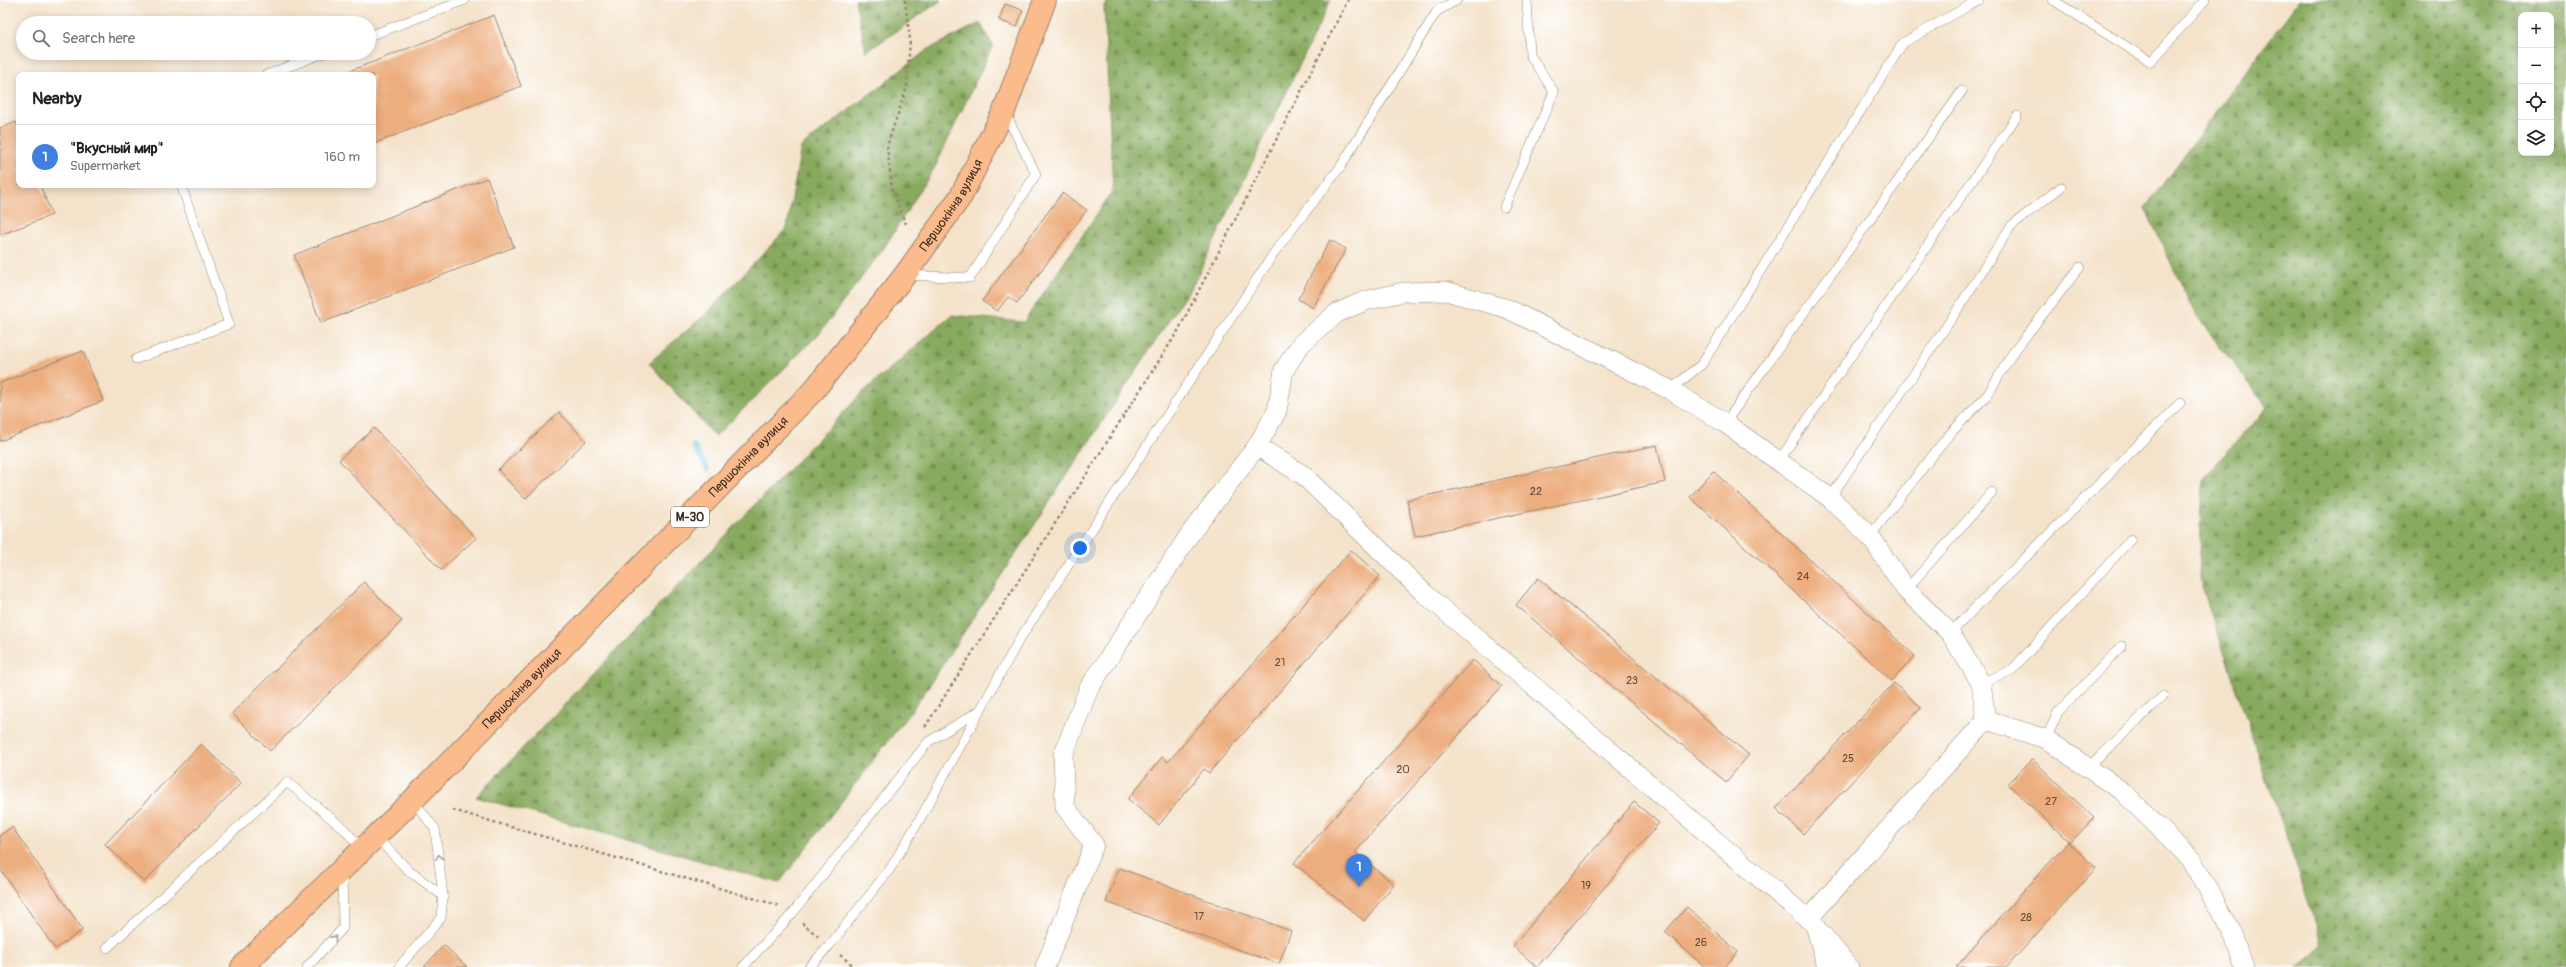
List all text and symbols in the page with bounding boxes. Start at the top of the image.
map controls [2518,12,2554,156]
button: + [2518,12,2554,48]
search box [16,16,376,60]
icon: search [30,27,52,49]
text: Search here [62,29,135,48]
button: − [2518,48,2554,84]
button: locate [2518,84,2554,120]
text: Nearby [32,88,81,109]
button: layers [2518,120,2554,156]
text: "Вкусный мир" [70,139,164,158]
text: 1 [42,149,48,165]
text: 160 m [324,149,360,165]
street label: Першокінна вулиця [916,157,986,255]
text: Supermarket [70,158,141,174]
street label: Першокінна вулиця [706,413,792,500]
house number: 22 [1530,485,1542,498]
road number: М-30 [671,507,709,527]
your location [1070,538,1090,558]
house number: 24 [1797,570,1810,583]
street label: Першокінна вулиця [479,645,565,732]
house number: 21 [1275,656,1285,669]
house number: 23 [1626,674,1638,687]
house number: 25 [1842,752,1854,765]
house number: 20 [1396,763,1410,776]
house number: 27 [2045,795,2057,808]
one-way arrow [434,854,443,860]
pin: 1 [1346,854,1372,887]
house number: 19 [1581,879,1591,892]
house number: 17 [1194,910,1204,923]
house number: 28 [2020,911,2032,924]
one-way arrow [329,935,336,943]
house number: 26 [1695,936,1707,949]

